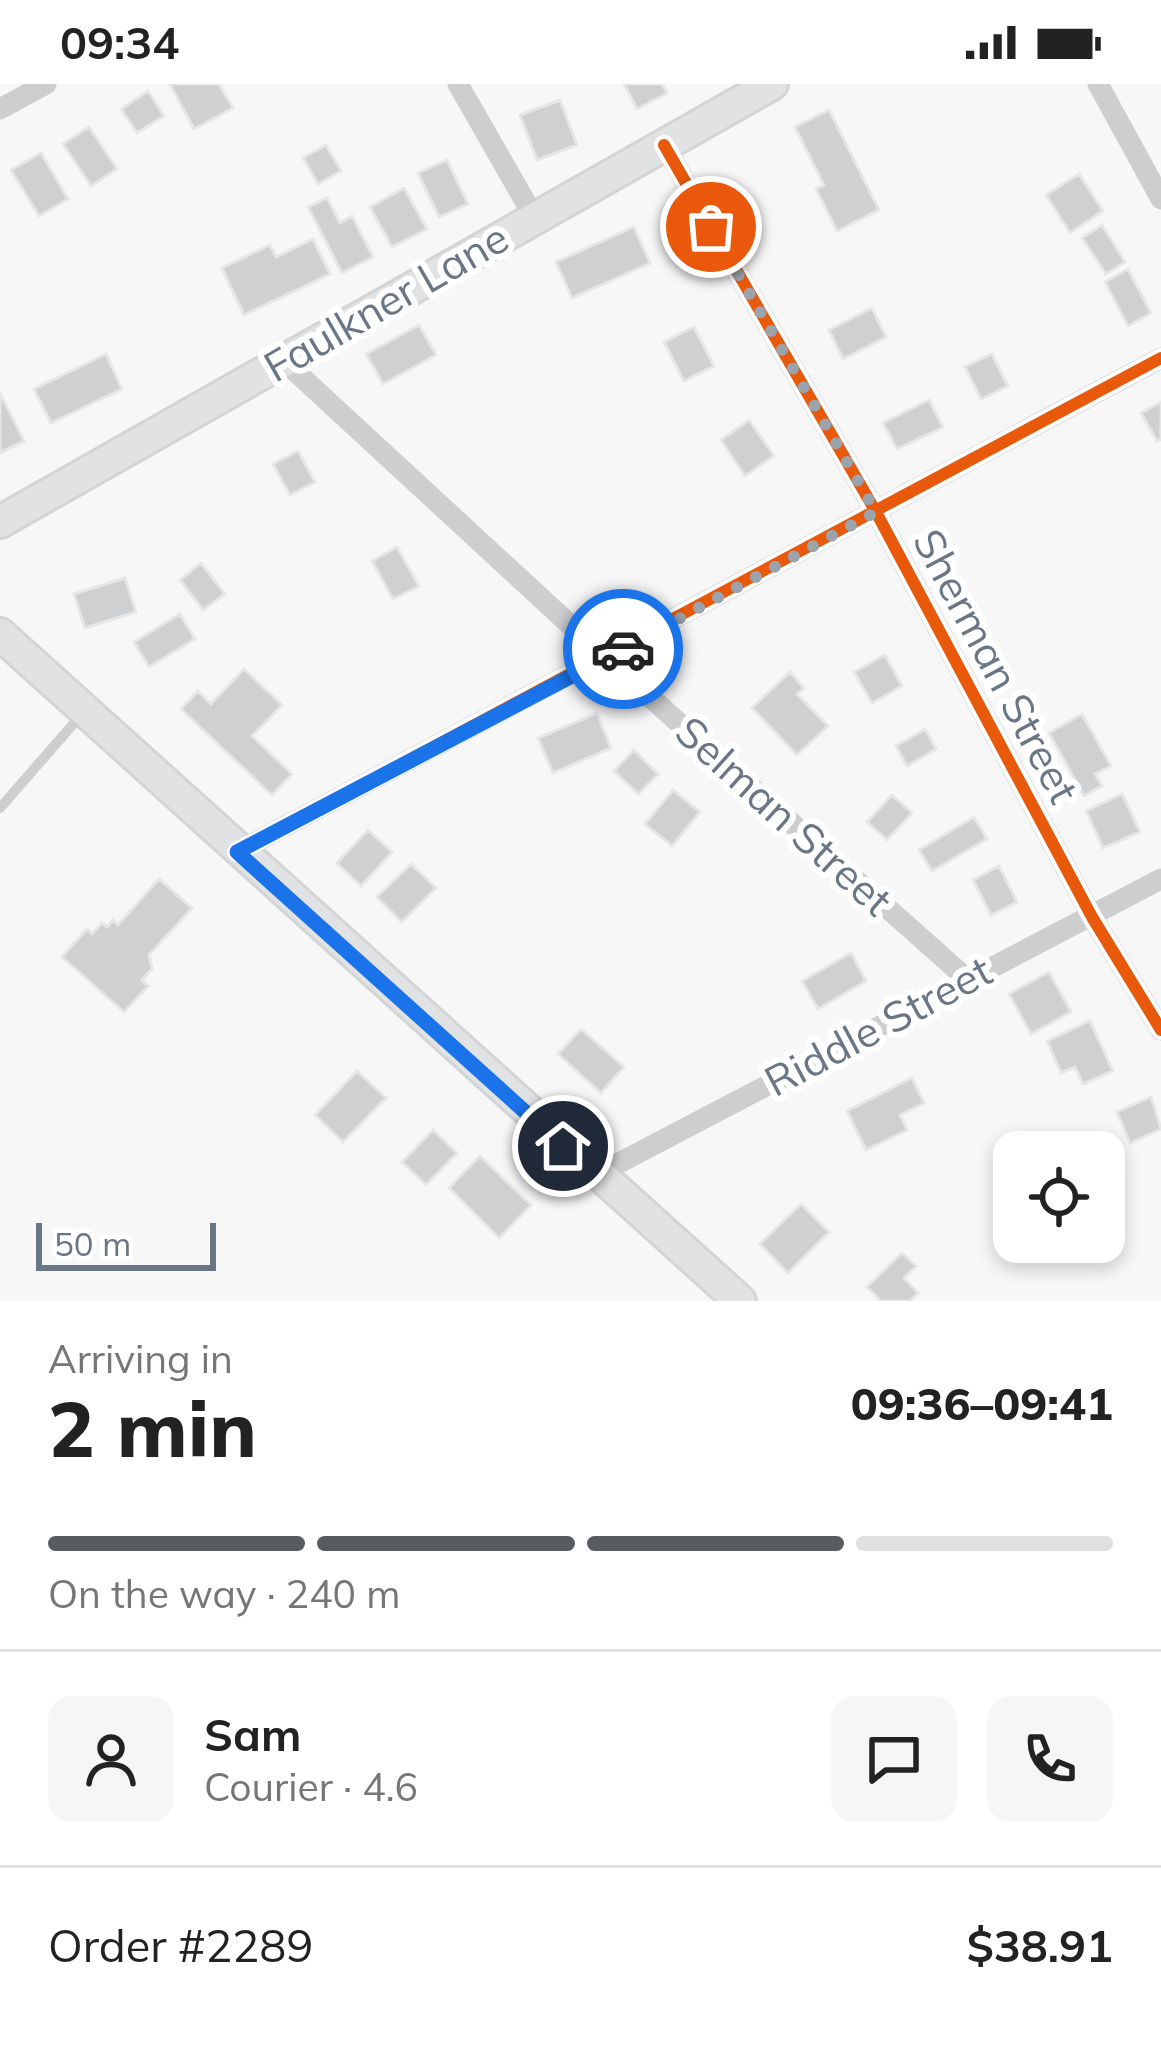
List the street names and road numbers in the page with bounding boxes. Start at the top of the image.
street label: Faulkner Lane [254,210,517,393]
street label: Sherman Street [902,520,1091,812]
street label: Selman Street [665,705,903,927]
street label: Riddle Street [755,944,1000,1108]

